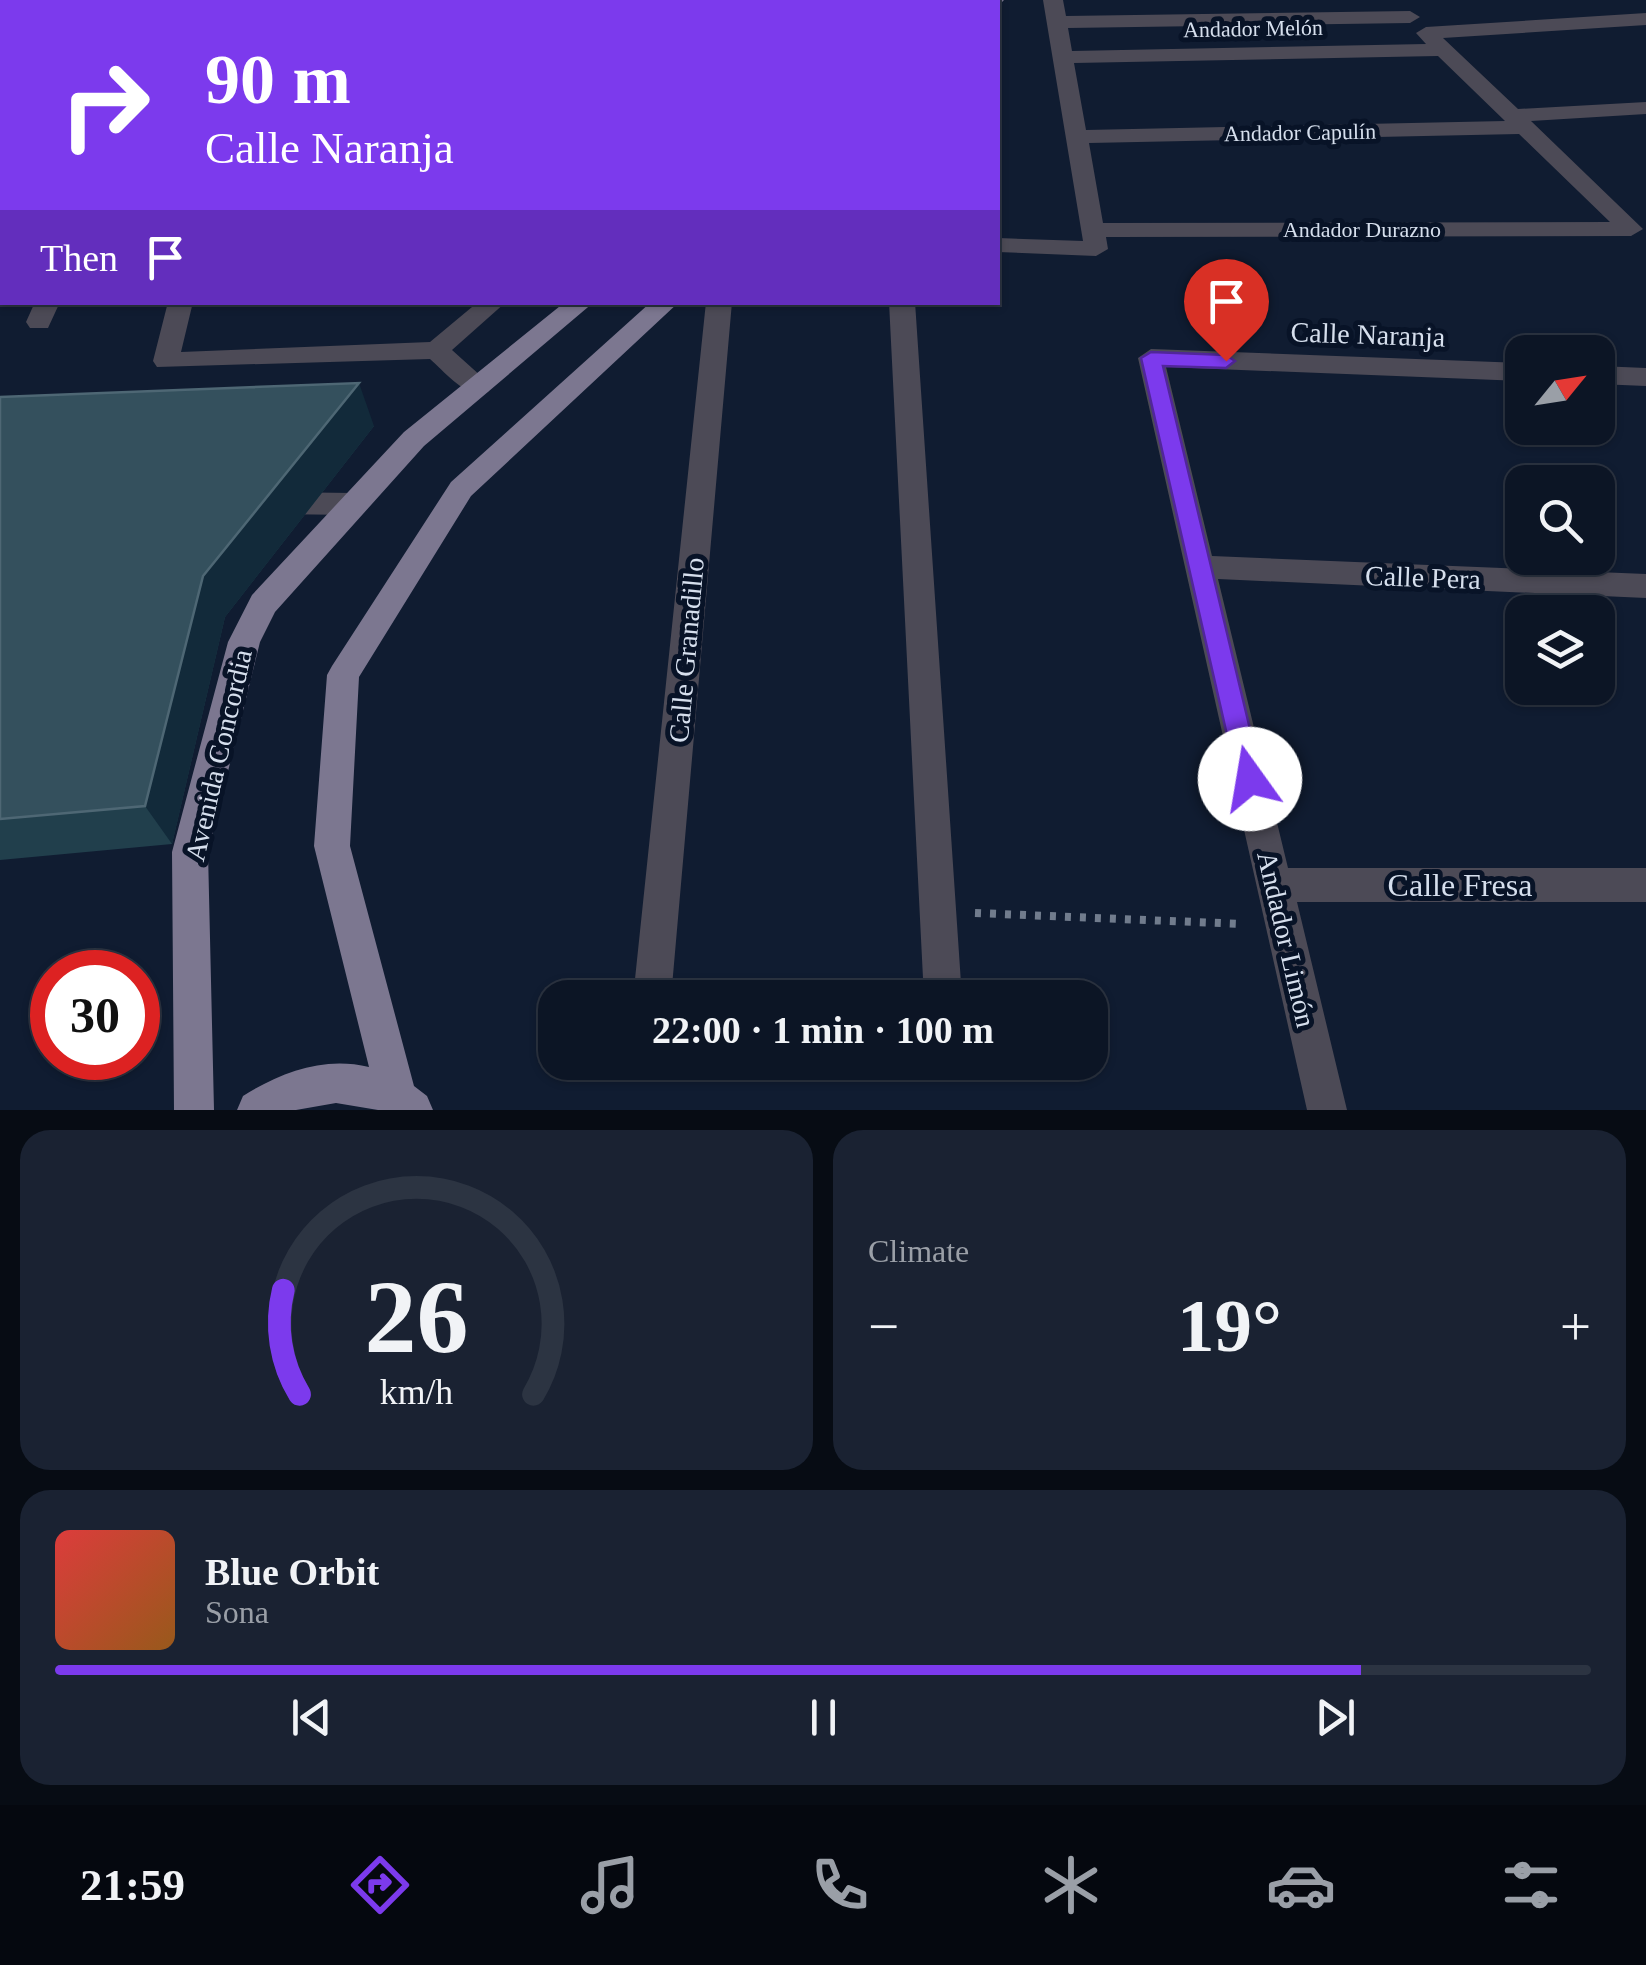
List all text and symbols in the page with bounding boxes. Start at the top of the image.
street label: Andador Melón [1183,15,1323,42]
icon: right [40,40,170,170]
text: 90 m [205,41,351,118]
street label: Andador Capulín [1224,119,1376,146]
text: Calle Naranja [205,123,454,173]
street label: Andador Durazno [1283,217,1441,242]
icon: arrive [138,230,193,285]
text: Then [40,237,118,279]
pin [1184,259,1269,362]
icon: arrive [1199,274,1254,329]
street label: Calle Naranja [1290,316,1446,353]
north arrow [1505,335,1615,445]
map controls [1505,335,1615,705]
button: search [1505,465,1615,575]
street label: Calle Granadillo [663,556,710,744]
street label: Calle Pera [1365,560,1482,595]
button: layers [1505,595,1615,705]
street label: Avenida Concordia [179,646,258,864]
position arrow [1198,727,1302,831]
street label: Andador Limón [1251,848,1322,1030]
street label: Calle Fresa [1388,867,1532,903]
speed limit sign: 30 [30,950,160,1080]
text: 22:00 · 1 min · 100 m [652,1009,994,1051]
text: Climate [868,1233,969,1269]
text: 26 [365,1259,469,1374]
text: 19° [1177,1284,1282,1367]
text: − [868,1296,899,1357]
text: + [1560,1296,1591,1357]
text: km/h [380,1372,453,1412]
text: Blue Orbit [205,1551,379,1593]
text: Sona [205,1594,269,1630]
icon: previous [284,1690,339,1745]
icon: pause [796,1690,851,1745]
icon: next [1308,1690,1363,1745]
icon: directions [345,1850,415,1920]
icon: music [575,1850,645,1920]
icon: phone [805,1850,875,1920]
icon: climate [1036,1850,1106,1920]
icon: car [1266,1850,1336,1920]
icon: filters [1496,1850,1566,1920]
text: 21:59 [80,1860,185,1910]

